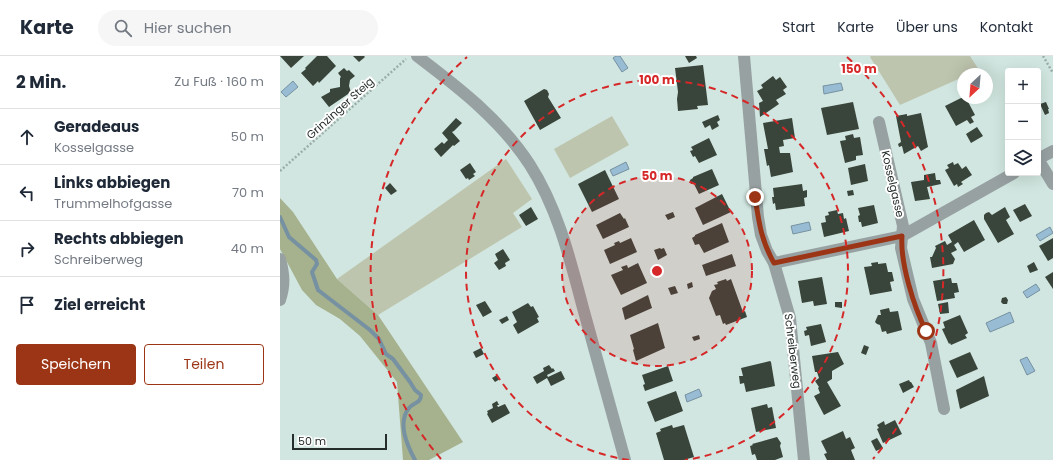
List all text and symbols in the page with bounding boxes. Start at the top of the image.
search box [98,10,378,46]
text: Karte [20,14,74,41]
icon: search [112,17,134,39]
text: Hier suchen [144,17,232,38]
text: Start [782,17,815,37]
text: Karte [837,17,874,37]
text: Über uns [896,17,958,37]
text: Kontakt [980,17,1033,37]
text: 150 m [841,60,877,77]
north arrow [957,68,993,104]
map controls [1005,68,1041,176]
button: + [1005,68,1041,104]
text: 2 Min. [16,70,66,94]
text: 100 m [639,71,675,88]
text: Zu Fuß · 160 m [174,72,264,91]
street label: Grinzinger Steig [303,73,377,143]
button: − [1005,104,1041,140]
text: Geradeaus [54,116,139,137]
icon: ahead [16,126,38,148]
text: 50 m [231,127,264,146]
text: Kosselgasse [54,138,134,157]
button: layers [1005,140,1041,176]
street label: Kosselgasse [878,149,908,219]
text: 50 m [642,167,673,184]
text: Links abbiegen [54,172,170,193]
icon: left [16,182,38,204]
text: 70 m [232,183,264,202]
route end [746,188,764,206]
text: Trummelhofgasse [54,194,172,213]
text: Rechts abbiegen [54,228,184,249]
icon: right [16,238,38,260]
text: 40 m [231,239,264,258]
text: Schreiberweg [54,250,143,269]
centre of rings [650,264,664,278]
icon: arrive [16,294,38,316]
text: Ziel erreicht [54,294,145,315]
street label: Schreiberweg [780,313,806,389]
route start [917,322,935,340]
button: Speichern [16,344,136,385]
button: Teilen [144,344,264,385]
scale bar [292,432,387,451]
text: 50 m [298,433,326,449]

